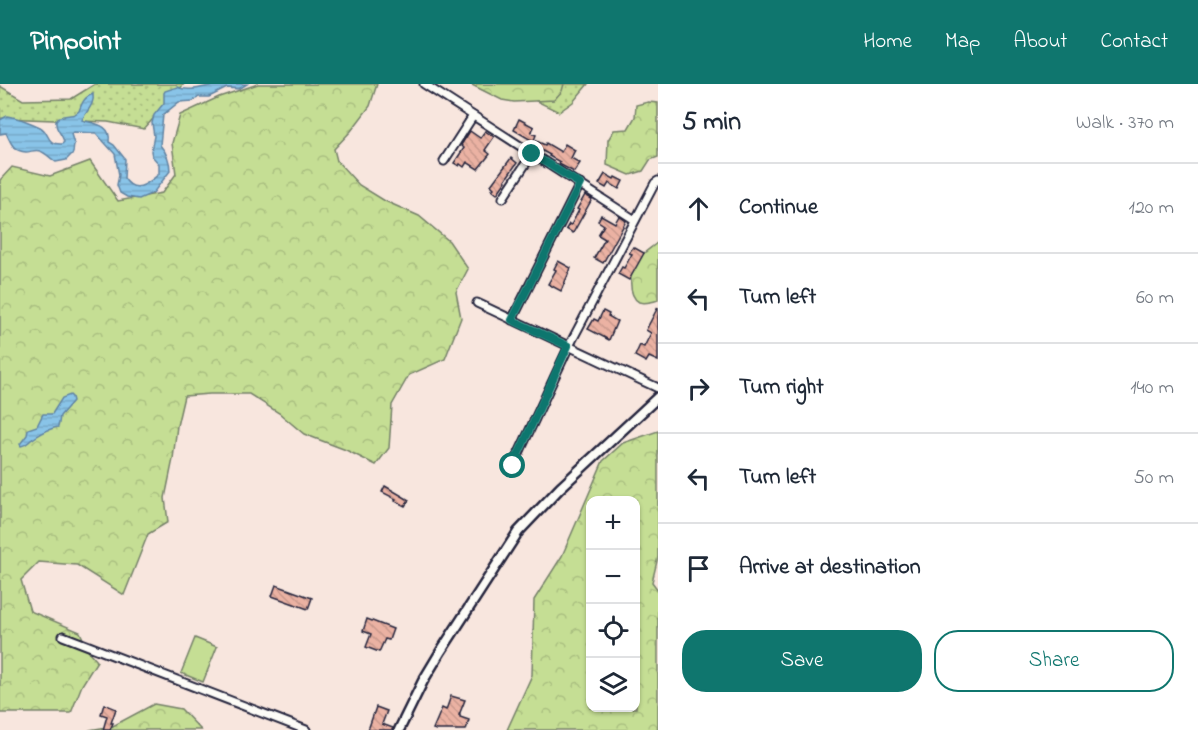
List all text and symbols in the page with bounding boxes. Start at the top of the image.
text: Pinpoint [30,22,121,63]
text: Home [863,27,912,57]
text: Map [945,27,980,57]
text: About [1013,27,1067,57]
text: Contact [1100,27,1168,57]
text: 5 min [682,104,741,142]
text: Walk · 370 m [1076,109,1174,138]
route end [518,140,544,166]
icon: ahead [682,192,715,225]
text: Continue [739,192,818,224]
text: 120 m [1129,194,1174,223]
icon: left [682,282,715,315]
text: Turn left [739,282,816,314]
text: 60 m [1136,284,1174,313]
icon: right [682,372,715,405]
text: Turn right [739,372,824,404]
text: 140 m [1130,374,1174,403]
route start [499,452,525,478]
icon: left [682,462,715,495]
text: Turn left [739,462,816,494]
text: 50 m [1133,464,1174,493]
map controls [586,496,640,712]
button: + [586,496,640,550]
button: − [586,550,640,604]
icon: arrive [682,552,715,585]
text: Arrive at destination [739,552,921,584]
button: locate [586,604,640,658]
button: Save [682,630,922,692]
button: Share [934,630,1174,692]
button: layers [586,658,640,712]

